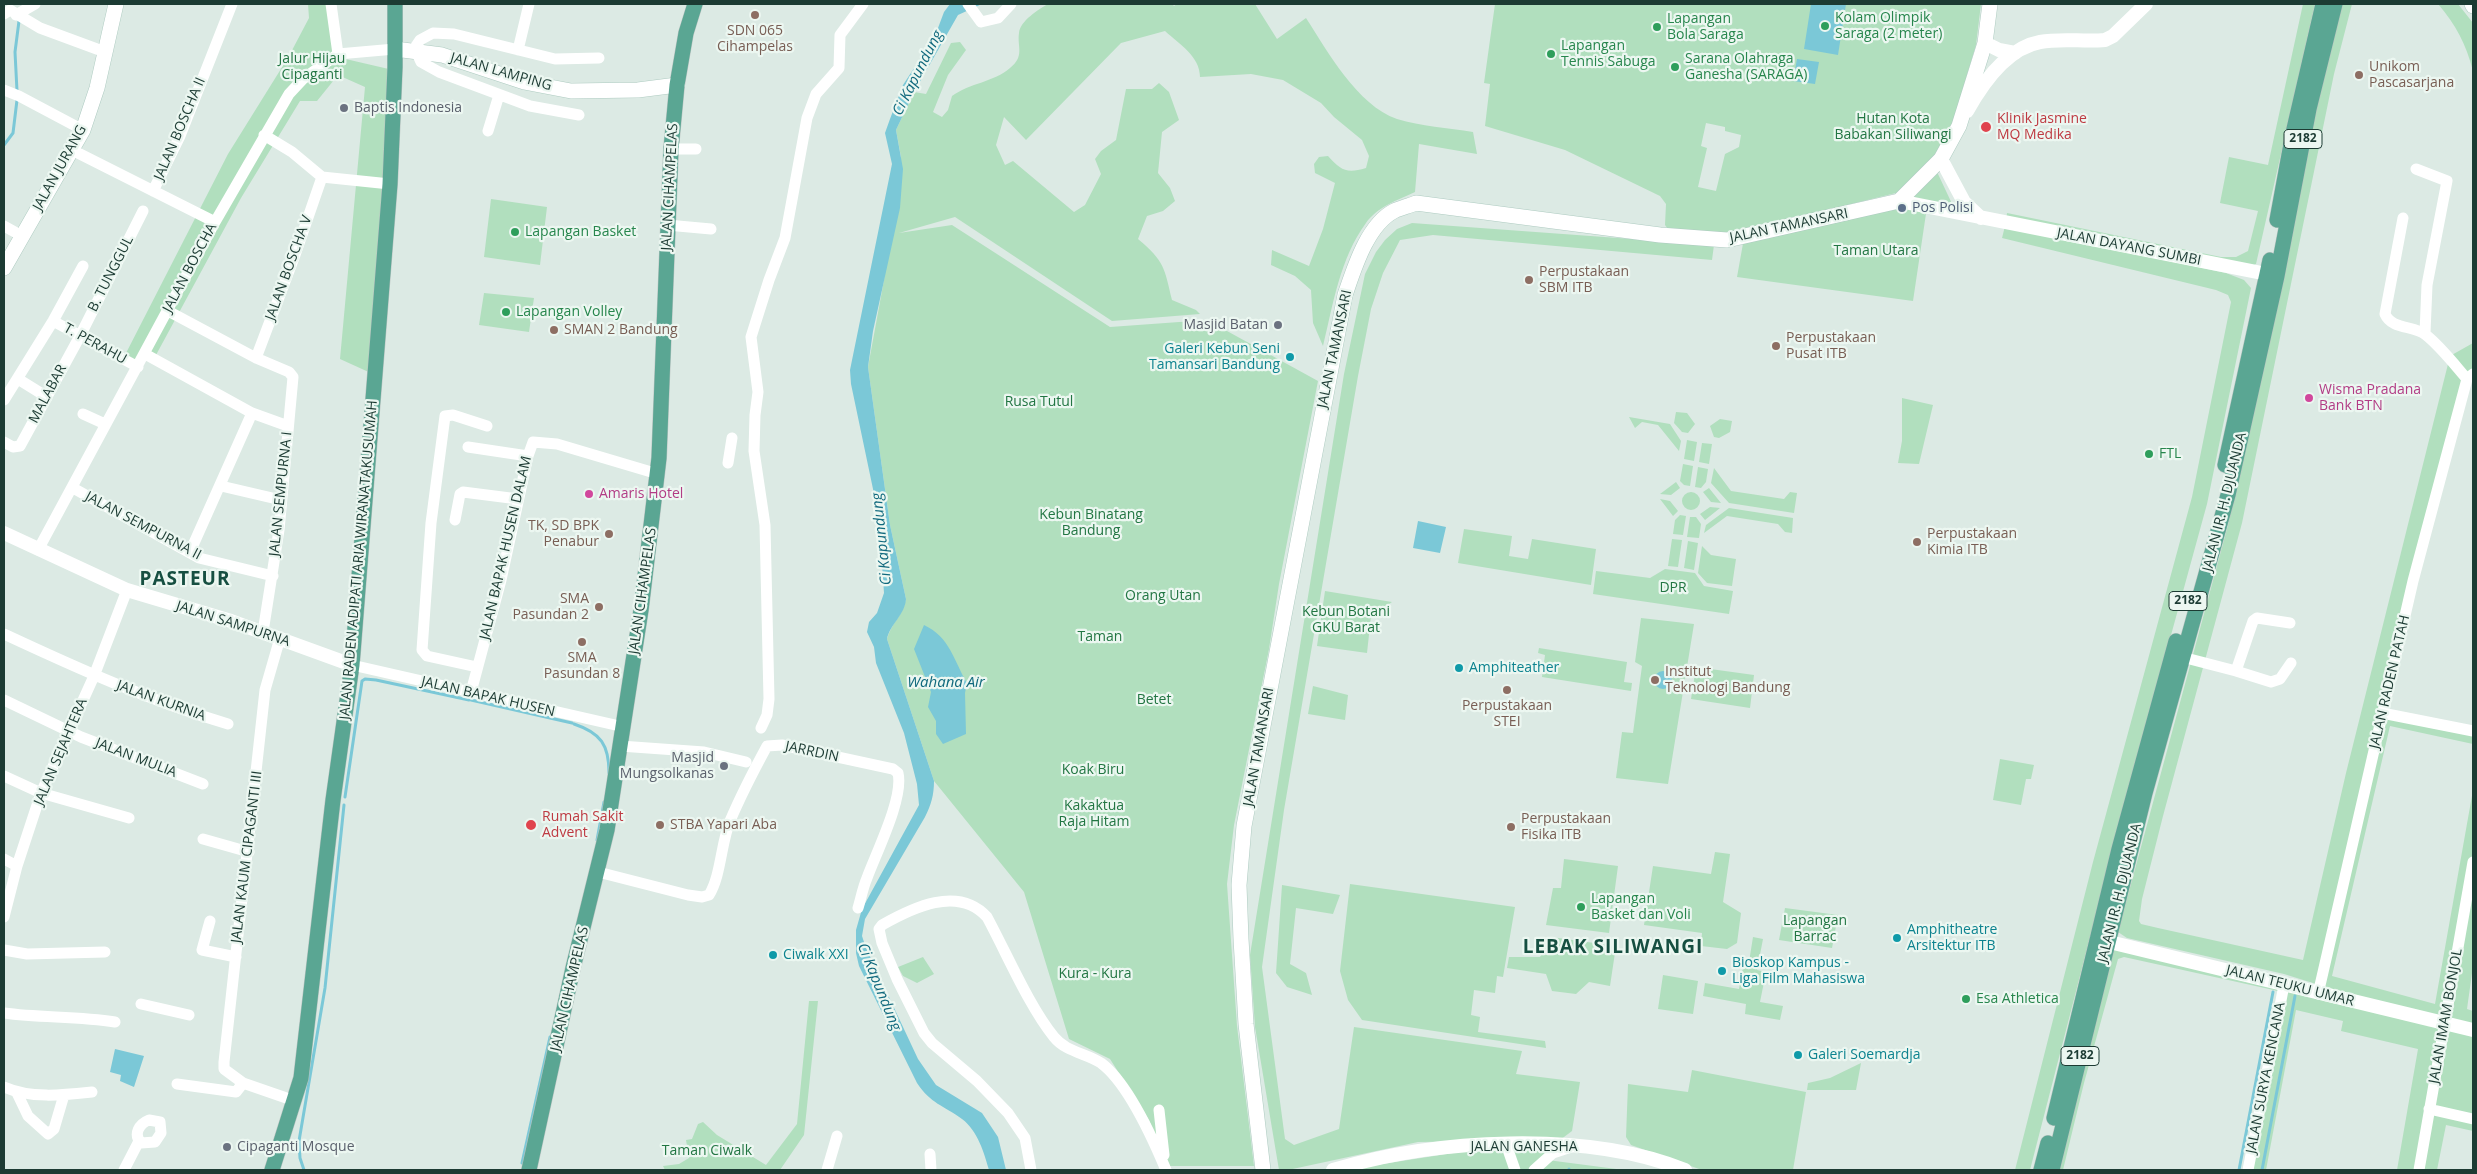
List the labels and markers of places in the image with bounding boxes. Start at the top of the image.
marker: SDN 065 Cihampelas [749,9,761,21]
place label: Kolam Olimpik Saraga (2 meter) [1835,10,1942,42]
place label: Lapangan Bola Saraga [1667,11,1744,44]
marker: Kolam Olimpik Saraga (2 meter) [1819,20,1831,32]
marker: Lapangan Bola Saraga [1651,21,1663,33]
place label: SDN 065 Cihampelas [717,23,793,56]
place label: Lapangan Tennis Sabuga [1561,38,1656,70]
marker: Lapangan Tennis Sabuga [1545,48,1557,60]
place label: Sarana Olahraga Ganesha (SARAGA) [1685,51,1807,84]
place label: Unikom Pascasarjana [2369,59,2454,92]
marker: Sarana Olahraga Ganesha (SARAGA) [1669,61,1681,73]
marker: Unikom Pascasarjana [2353,69,2365,81]
place label: Baptis Indonesia [354,100,462,116]
marker: Baptis Indonesia [338,102,350,114]
place label: Klinik Jasmine MQ Medika [1997,111,2087,144]
marker: Klinik Jasmine MQ Medika [1979,120,1993,134]
place label: Pos Polisi [1912,200,1973,216]
marker: Pos Polisi [1896,202,1908,214]
place label: Lapangan Basket [525,224,636,240]
marker: Lapangan Basket [509,226,521,238]
place label: Perpustakaan SBM ITB [1539,264,1629,296]
marker: Perpustakaan SBM ITB [1523,274,1535,286]
place label: Lapangan Volley [516,304,622,320]
marker: Lapangan Volley [500,306,512,318]
place label: Masjid Batan [1184,317,1268,333]
marker: Masjid Batan [1272,319,1284,331]
place label: SMAN 2 Bandung [564,322,678,338]
marker: SMAN 2 Bandung [548,324,560,336]
place label: Perpustakaan Pusat ITB [1786,330,1876,362]
marker: Perpustakaan Pusat ITB [1770,340,1782,352]
place label: Galeri Kebun Seni Tamansari Bandung [1149,341,1280,374]
marker: Galeri Kebun Seni Tamansari Bandung [1284,351,1296,363]
place label: Wisma Pradana Bank BTN [2319,382,2421,414]
marker: Wisma Pradana Bank BTN [2303,392,2315,404]
place label: FTL [2159,446,2181,462]
marker: FTL [2143,448,2155,460]
place label: Amaris Hotel [599,486,683,502]
marker: Amaris Hotel [583,488,595,500]
place label: TK, SD BPK Penabur [528,518,599,550]
place label: Perpustakaan Kimia ITB [1927,526,2017,558]
marker: TK, SD BPK Penabur [603,528,615,540]
marker: Perpustakaan Kimia ITB [1911,536,1923,548]
place label: SMA Pasundan 2 [512,591,589,624]
marker: SMA Pasundan 2 [593,601,605,613]
marker: SMA Pasundan 8 [576,636,588,648]
place label: SMA Pasundan 8 [544,650,620,682]
place label: Amphiteather [1469,660,1559,676]
marker: Amphiteather [1453,662,1465,674]
place label: Institut Teknologi Bandung [1665,664,1790,696]
marker: Institut Teknologi Bandung [1649,674,1661,686]
marker: Perpustakaan STEI [1501,684,1513,696]
place label: Perpustakaan STEI [1462,698,1552,730]
place label: Masjid Mungsolkanas [620,750,714,782]
marker: Masjid Mungsolkanas [718,760,730,772]
place label: Rumah Sakit Advent [542,809,624,842]
place label: Perpustakaan Fisika ITB [1521,811,1611,844]
place label: STBA Yapari Aba [670,817,777,833]
marker: Rumah Sakit Advent [524,818,538,832]
marker: STBA Yapari Aba [654,819,666,831]
marker: Perpustakaan Fisika ITB [1505,821,1517,833]
place label: Lapangan Basket dan Voli [1591,891,1691,924]
marker: Lapangan Basket dan Voli [1575,901,1587,913]
place label: Amphitheatre Arsitektur ITB [1907,922,1997,954]
marker: Amphitheatre Arsitektur ITB [1891,932,1903,944]
place label: Ciwalk XXI [783,947,849,963]
marker: Ciwalk XXI [767,949,779,961]
place label: Bioskop Kampus - Liga Film Mahasiswa [1732,955,1865,988]
marker: Bioskop Kampus - Liga Film Mahasiswa [1716,965,1728,977]
place label: Esa Athletica [1976,991,2059,1007]
marker: Esa Athletica [1960,993,1972,1005]
place label: Galeri Soemardja [1808,1047,1921,1063]
marker: Galeri Soemardja [1792,1049,1804,1061]
place label: Cipaganti Mosque [237,1139,355,1155]
marker: Cipaganti Mosque [221,1141,233,1153]

